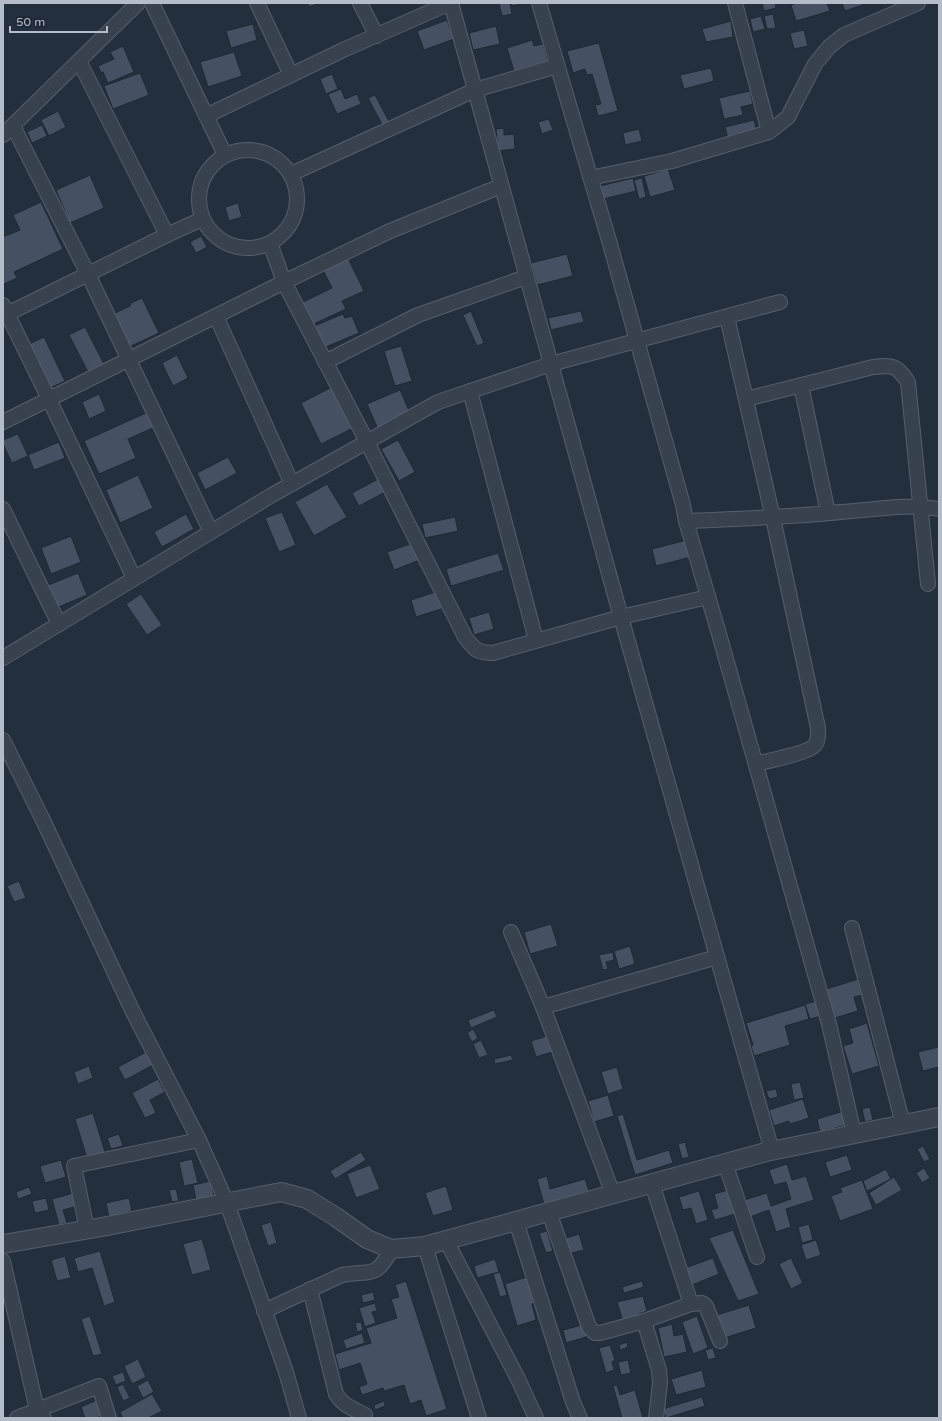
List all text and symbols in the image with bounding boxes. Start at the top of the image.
scale bar [10,8,107,34]
text: 50 m [16,15,45,29]

